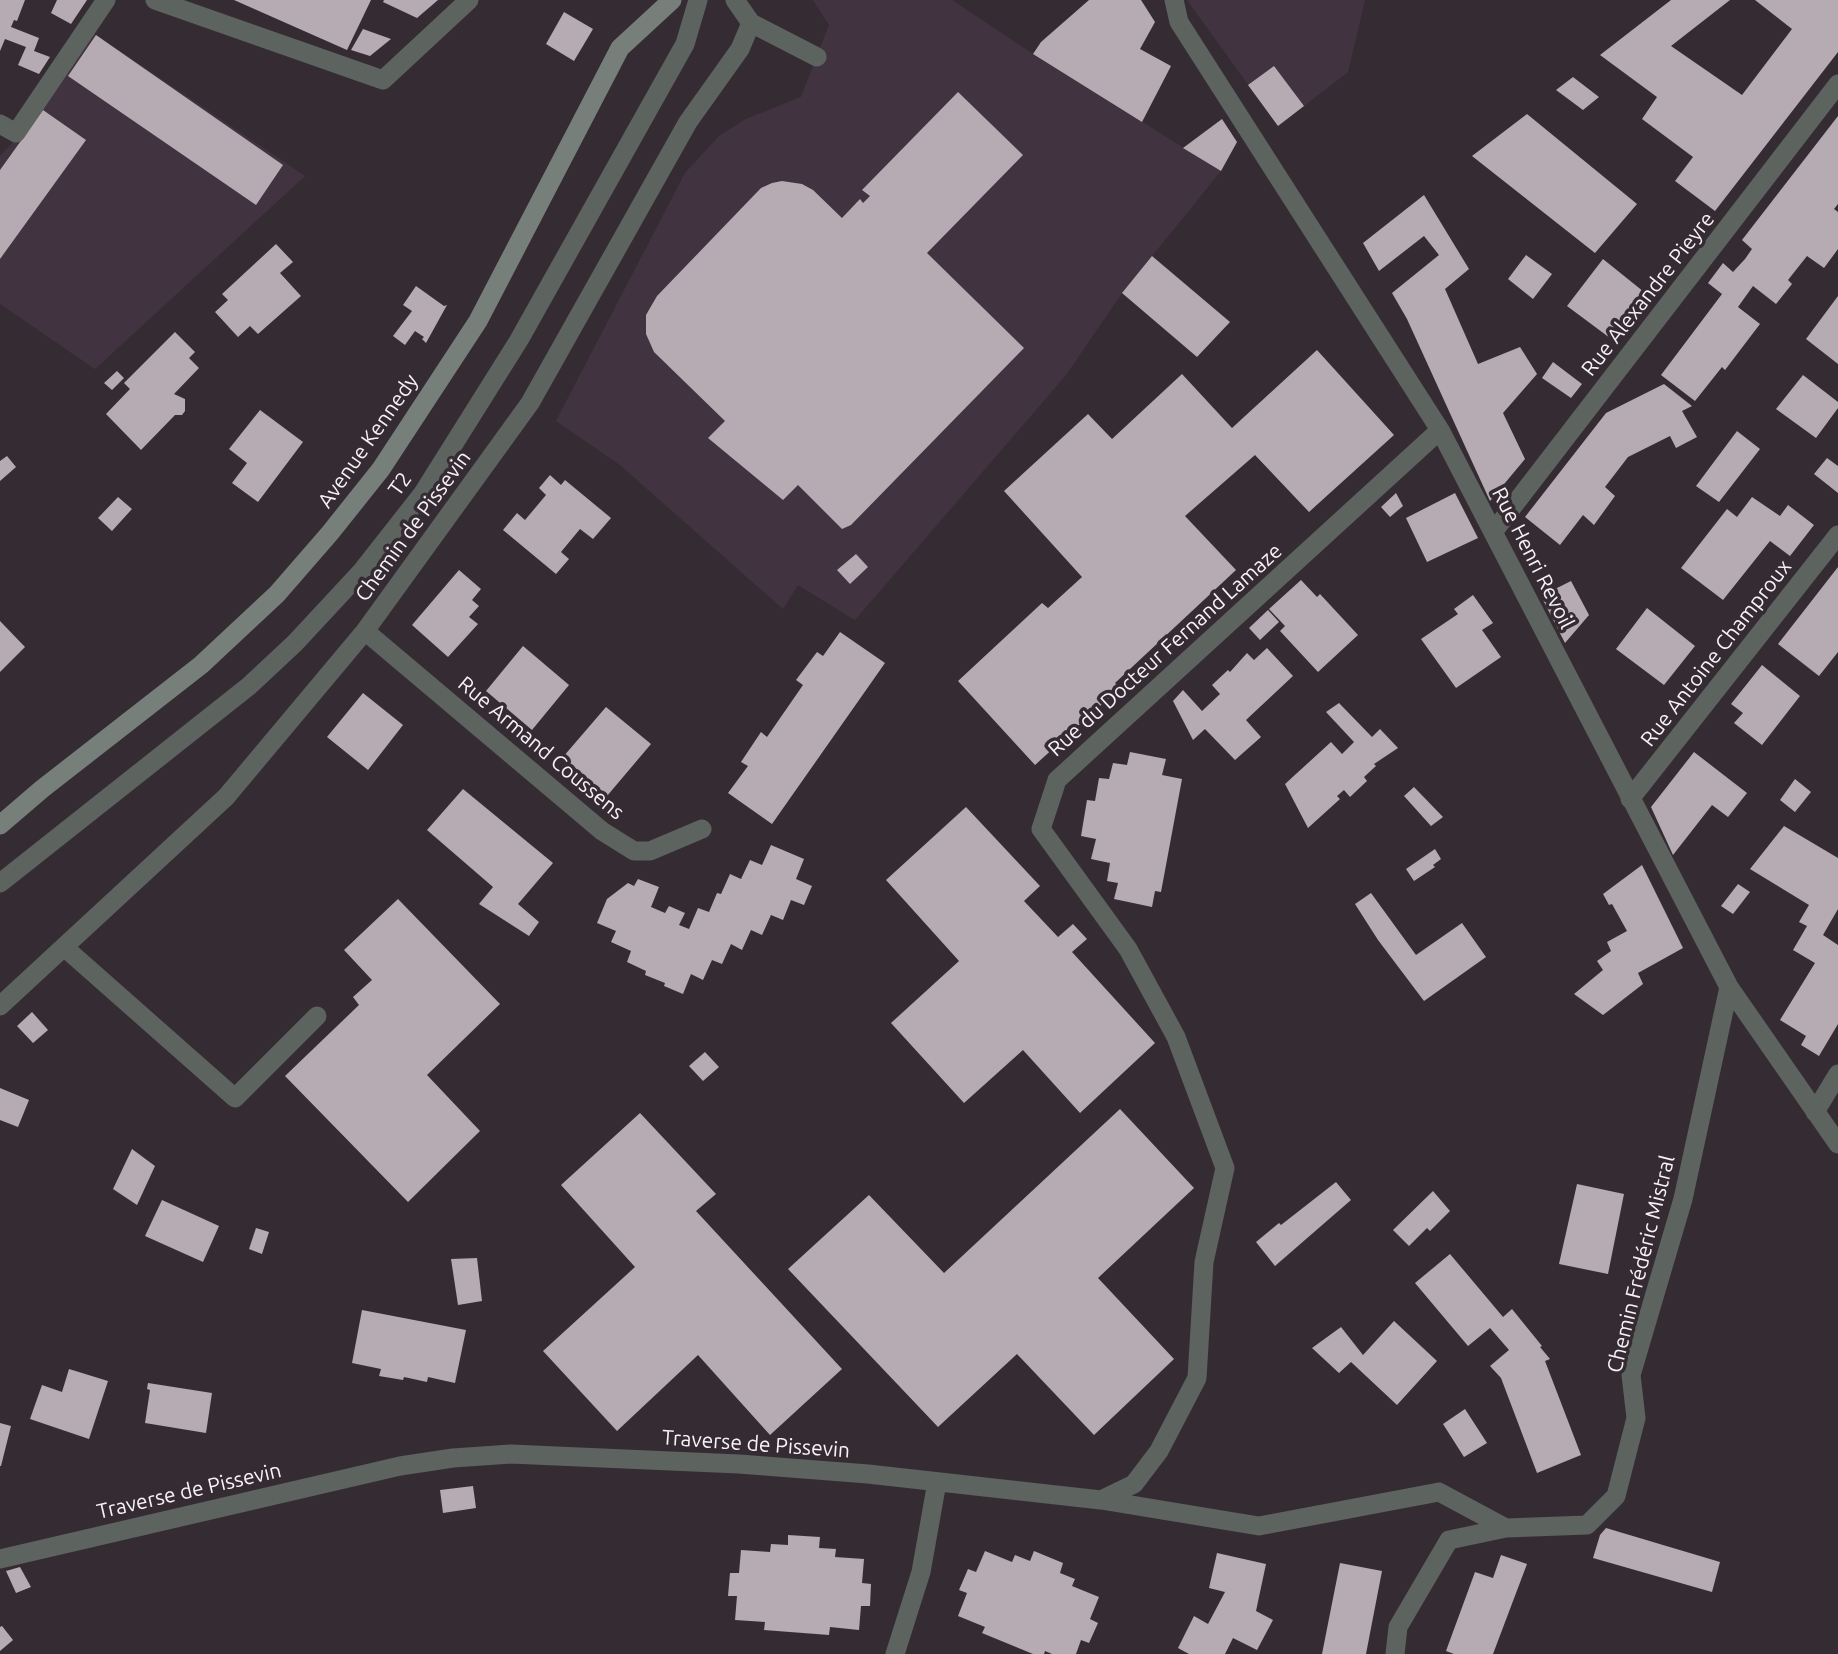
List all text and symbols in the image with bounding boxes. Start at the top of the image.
street label: Rue Alexandre Pieyre [1576,207,1720,381]
street label: Avenue Kennedy [312,369,424,513]
street label: Chemin de Pissevin [350,446,476,606]
street label: T2 [383,467,417,501]
street label: Rue Henri Revoil [1487,483,1579,633]
street label: Rue du Docteur Fernand Lamaze [1043,538,1287,762]
street label: Rue Antoine Champroux [1635,555,1797,751]
street label: Rue Armand Coussens [453,671,629,825]
street label: Chemin Frédéric Mistral [1602,1153,1680,1375]
street label: Traverse de Pissevin [661,1425,851,1463]
street label: Traverse de Pissevin [94,1458,284,1524]

